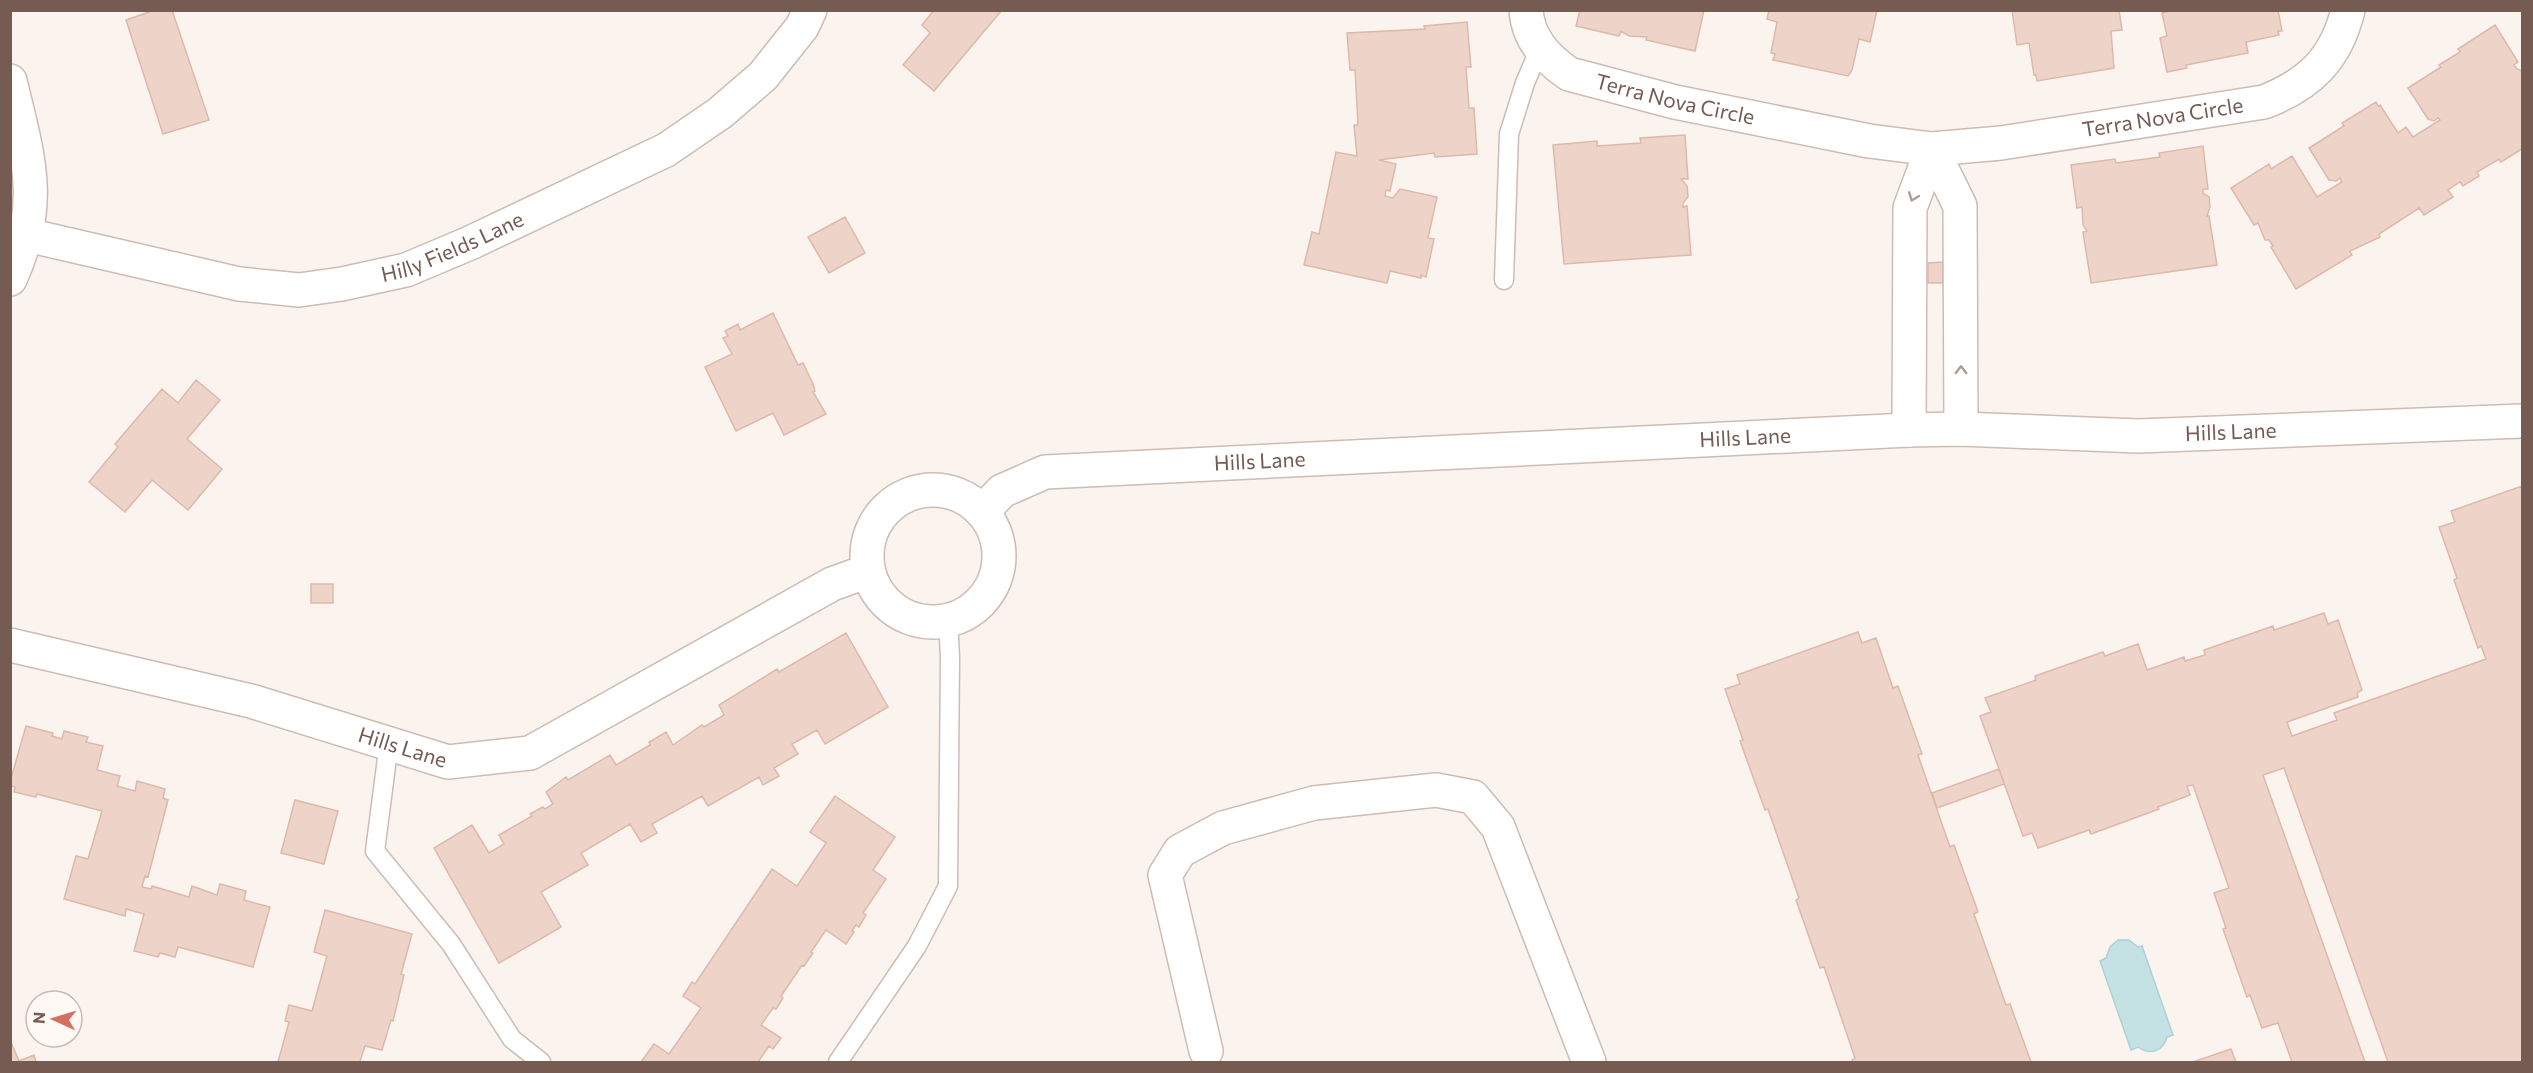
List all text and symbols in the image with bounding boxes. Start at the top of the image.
street label: Terra Nova Circle [1593,68,1757,129]
street label: Terra Nova Circle [2080,91,2245,141]
one-way arrow [1908,192,1921,202]
street label: Hilly Fields Lane [379,206,527,286]
one-way arrow [1955,366,1967,375]
street label: Hills Lane [2184,417,2277,445]
street label: Hills Lane [1699,422,1791,451]
street label: Hills Lane [1213,445,1306,475]
street label: Hills Lane [355,721,450,772]
north arrow [24,989,84,1049]
text: N [29,1011,48,1025]

